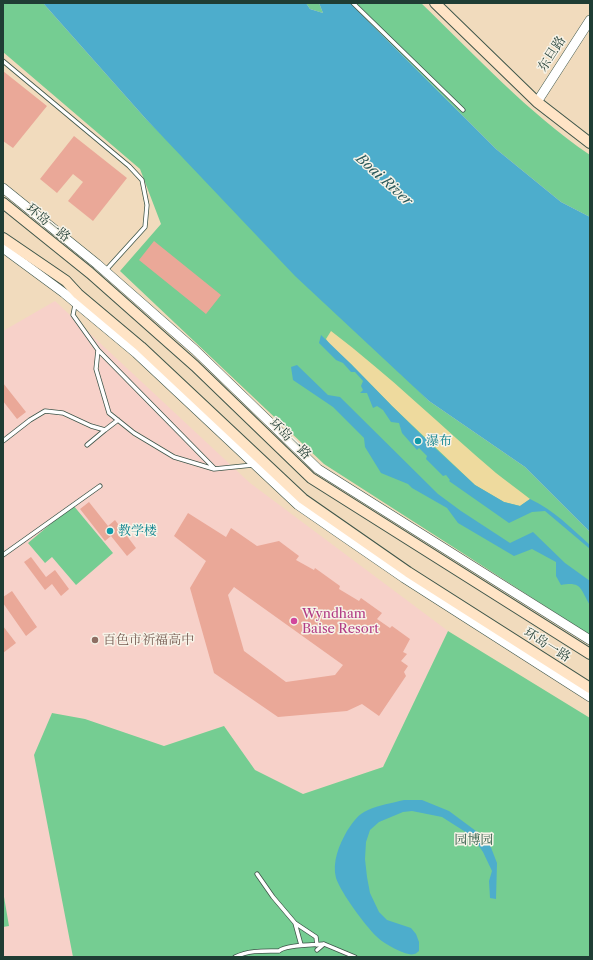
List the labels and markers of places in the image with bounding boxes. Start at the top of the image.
place label: 瀑布 [426,433,452,449]
marker: 瀑布 [413,436,423,446]
place label: 教学楼 [118,523,157,539]
marker: 教学楼 [105,526,115,536]
place label: Wyndham Baise Resort [302,606,379,637]
marker: Wyndham Baise Resort [289,616,299,626]
place label: 百色市祈福高中 [103,632,194,648]
marker: 百色市祈福高中 [90,635,100,645]

